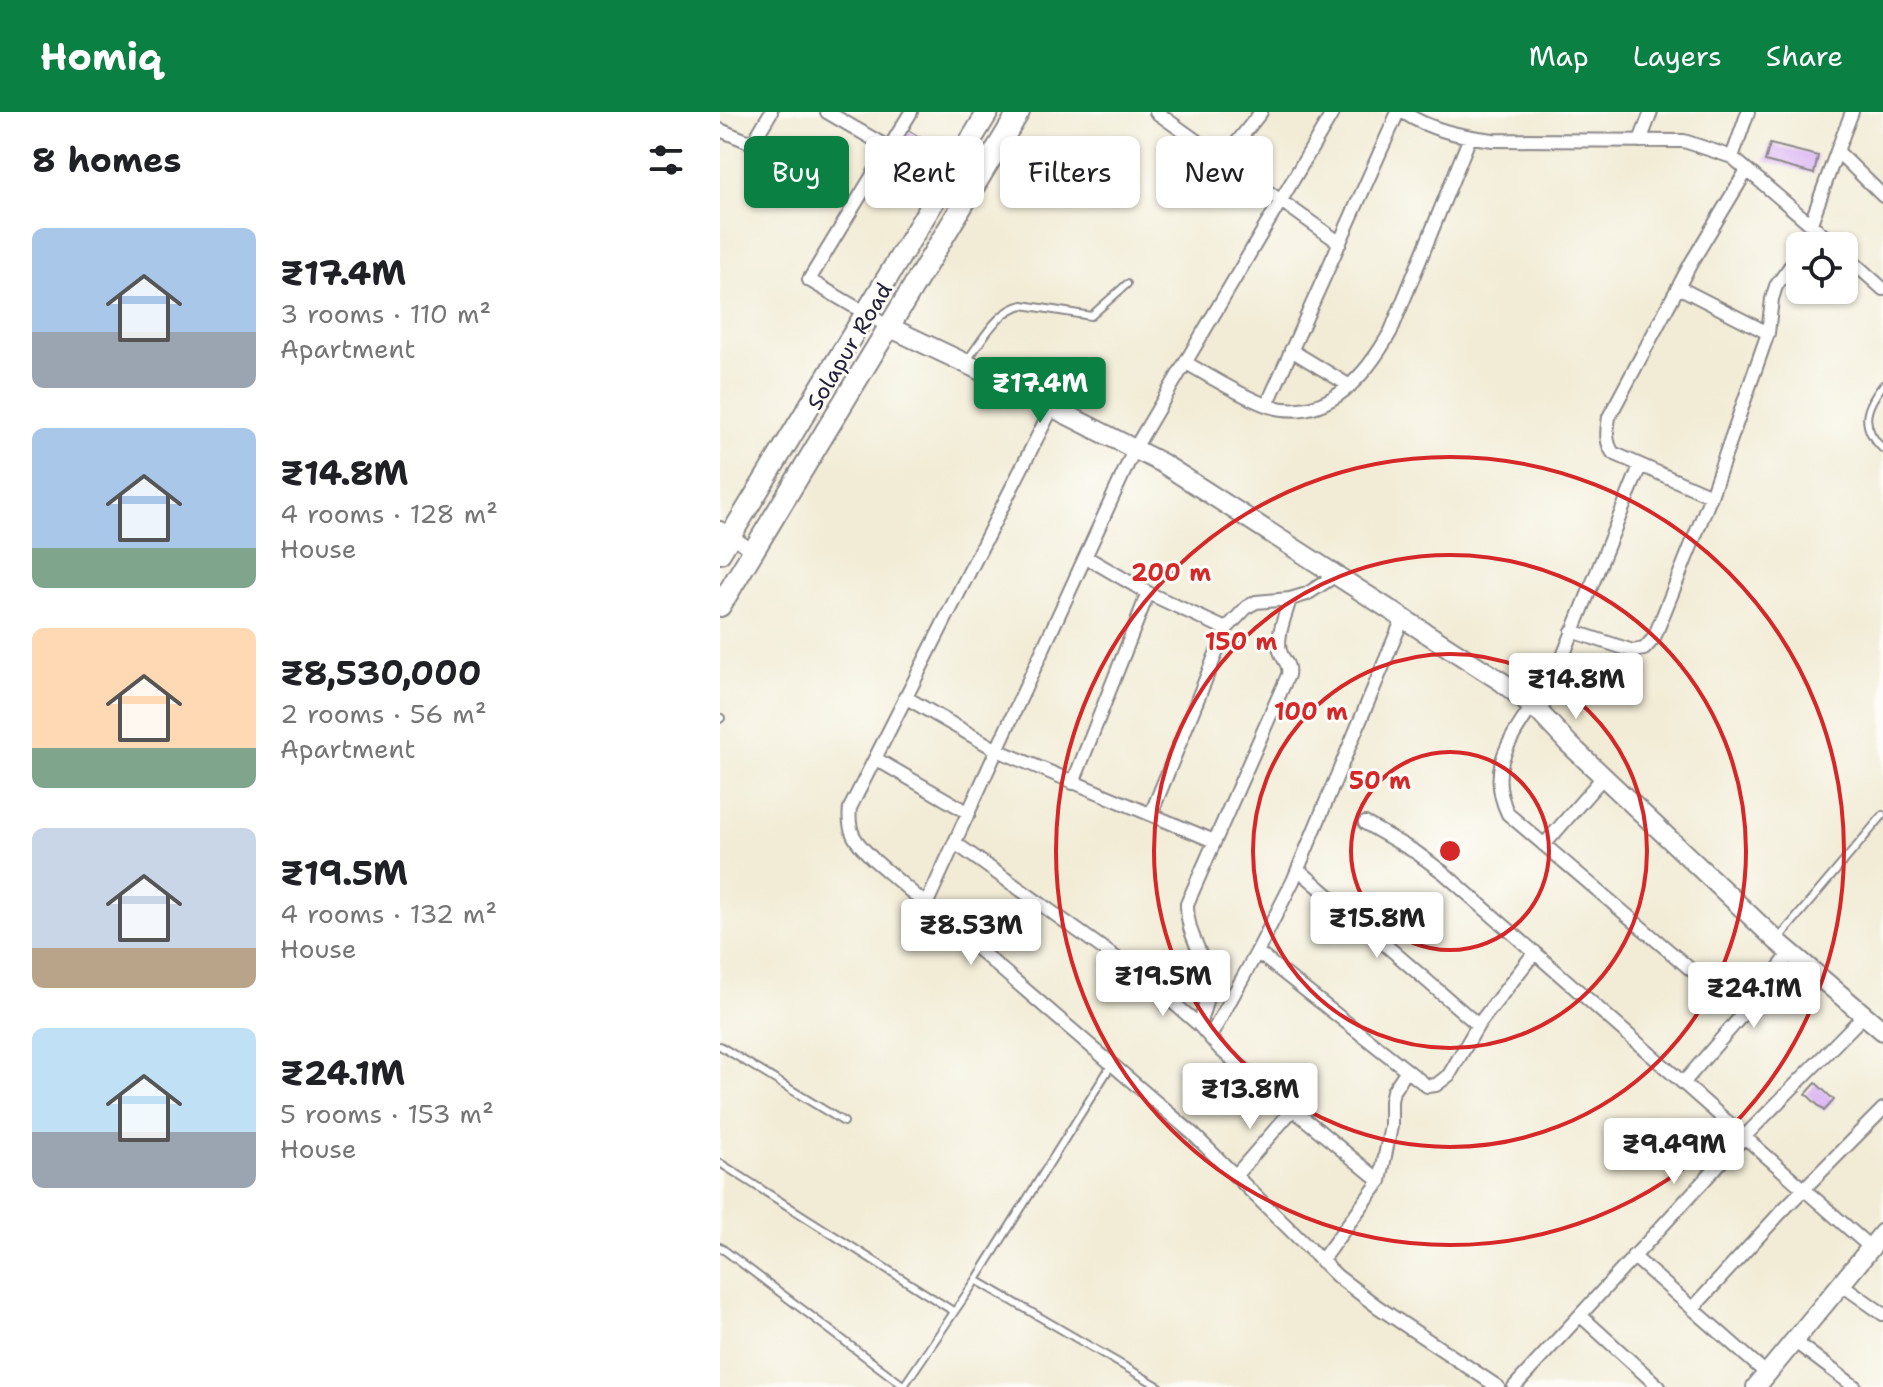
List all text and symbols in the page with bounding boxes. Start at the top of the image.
text: Homiq [40,31,162,82]
text: Map [1529,37,1589,75]
text: Layers [1633,37,1722,75]
text: Share [1766,37,1843,75]
chip: Buy [744,136,849,208]
chip: Rent [865,136,984,208]
chip: Filters [1000,136,1140,208]
chip: New [1156,136,1273,208]
text: 8 homes [32,137,181,183]
icon: filters [644,138,688,182]
map controls [1786,232,1858,304]
button: locate [1786,232,1858,304]
text: ₹17.4M [280,250,406,296]
icon: home [96,260,192,356]
street label: Solapur Road [800,277,899,415]
text: 3 rooms · 110 m² [280,296,491,331]
text: Apartment [280,331,416,366]
pin: ₹17.4M [975,357,1105,425]
text: ₹17.4M [992,365,1088,400]
text: ₹14.8M [280,450,408,496]
icon: home [96,460,192,556]
text: 4 rooms · 128 m² [280,496,498,531]
text: House [280,531,356,566]
text: 200 m [1131,557,1211,589]
text: 150 m [1205,626,1277,658]
text: ₹8,530,000 [280,650,482,696]
pin: ₹14.8M [1511,653,1641,721]
icon: home [96,660,192,756]
text: ₹14.8M [1527,661,1625,696]
text: 2 rooms · 56 m² [280,696,487,731]
text: 100 m [1274,696,1348,728]
text: Apartment [280,731,416,766]
text: 50 m [1349,765,1411,797]
centre of rings [1436,837,1464,865]
text: ₹19.5M [280,850,408,896]
icon: home [96,860,192,956]
pin: ₹15.8M [1312,892,1442,960]
text: 4 rooms · 132 m² [280,896,497,931]
pin: ₹8.53M [906,899,1036,967]
text: ₹15.8M [1328,900,1426,935]
text: ₹8.53M [919,907,1023,942]
text: House [280,931,356,966]
pin: ₹19.5M [1098,950,1228,1018]
text: ₹19.5M [1114,958,1212,993]
pin: ₹24.1M [1689,962,1819,1030]
text: ₹24.1M [1706,970,1802,1005]
text: ₹24.1M [280,1050,405,1096]
icon: home [96,1060,192,1156]
pin: ₹13.8M [1185,1063,1315,1131]
text: ₹13.8M [1201,1071,1299,1106]
text: 5 rooms · 153 m² [280,1096,494,1131]
pin: ₹9.49M [1609,1118,1739,1186]
text: ₹9.49M [1622,1126,1726,1161]
text: House [280,1131,356,1166]

